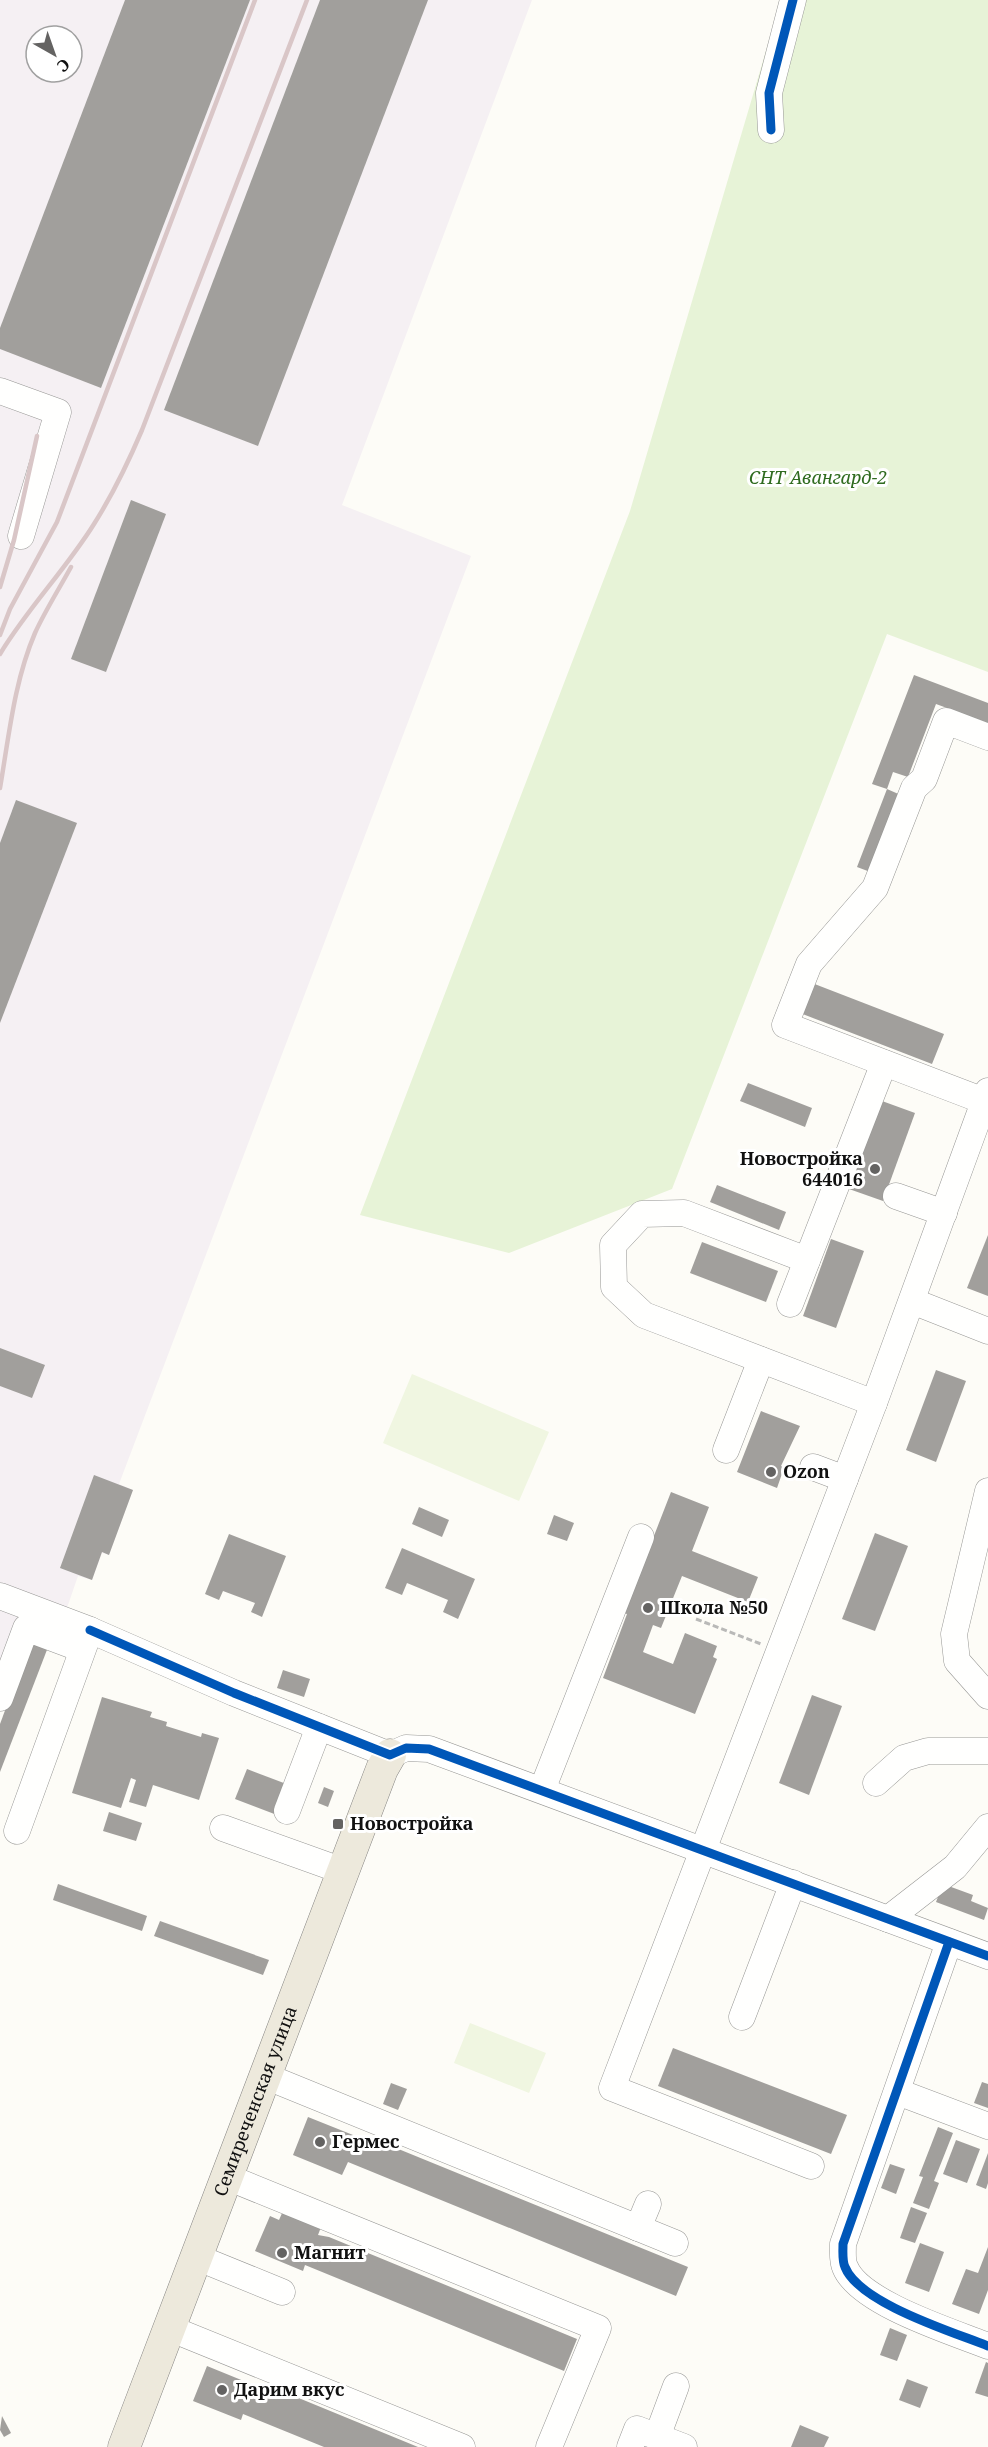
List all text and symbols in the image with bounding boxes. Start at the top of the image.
north arrow [24,24,84,84]
text: С [53,54,75,77]
park label: СНТ Авангард-2 [749,465,887,489]
place label: Новостройка 644016 [740,1146,863,1191]
marker: Новостройка 644016 [868,1162,882,1176]
place label: Ozon [783,1459,830,1483]
marker: Ozon [764,1465,778,1479]
place label: Школа №50 [660,1595,768,1619]
marker: Школа №50 [641,1601,655,1615]
place label: Новостройка [350,1811,474,1835]
marker: Новостройка [331,1817,345,1831]
street label: Семиреченская улица [207,2002,302,2200]
place label: Гермес [332,2129,399,2153]
marker: Гермес [313,2135,327,2149]
place label: Магнит [294,2240,366,2264]
marker: Магнит [275,2246,289,2260]
place label: Дарим вкус [234,2377,344,2401]
marker: Дарим вкус [215,2383,229,2397]

